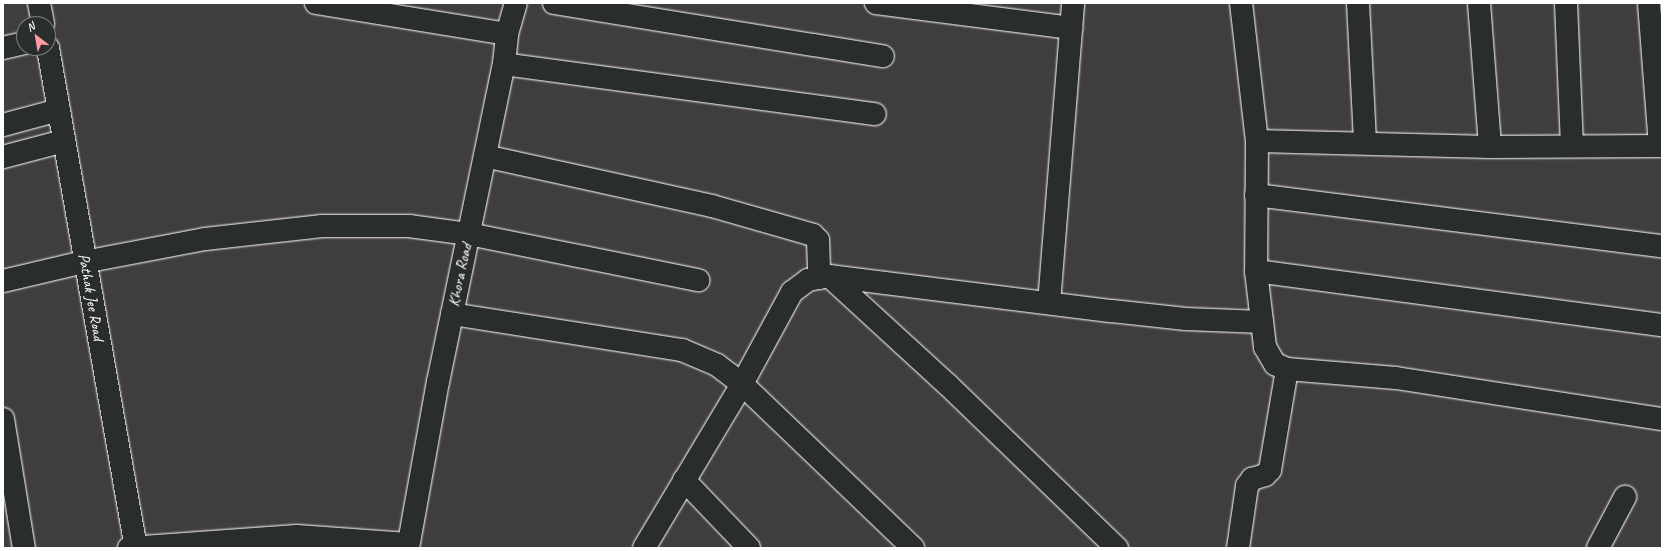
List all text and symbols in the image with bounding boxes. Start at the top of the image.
north arrow [16,16,56,56]
text: N [24,19,37,34]
street label: Khora Road [444,242,476,308]
street label: Pathak Jee Road [74,252,108,342]

